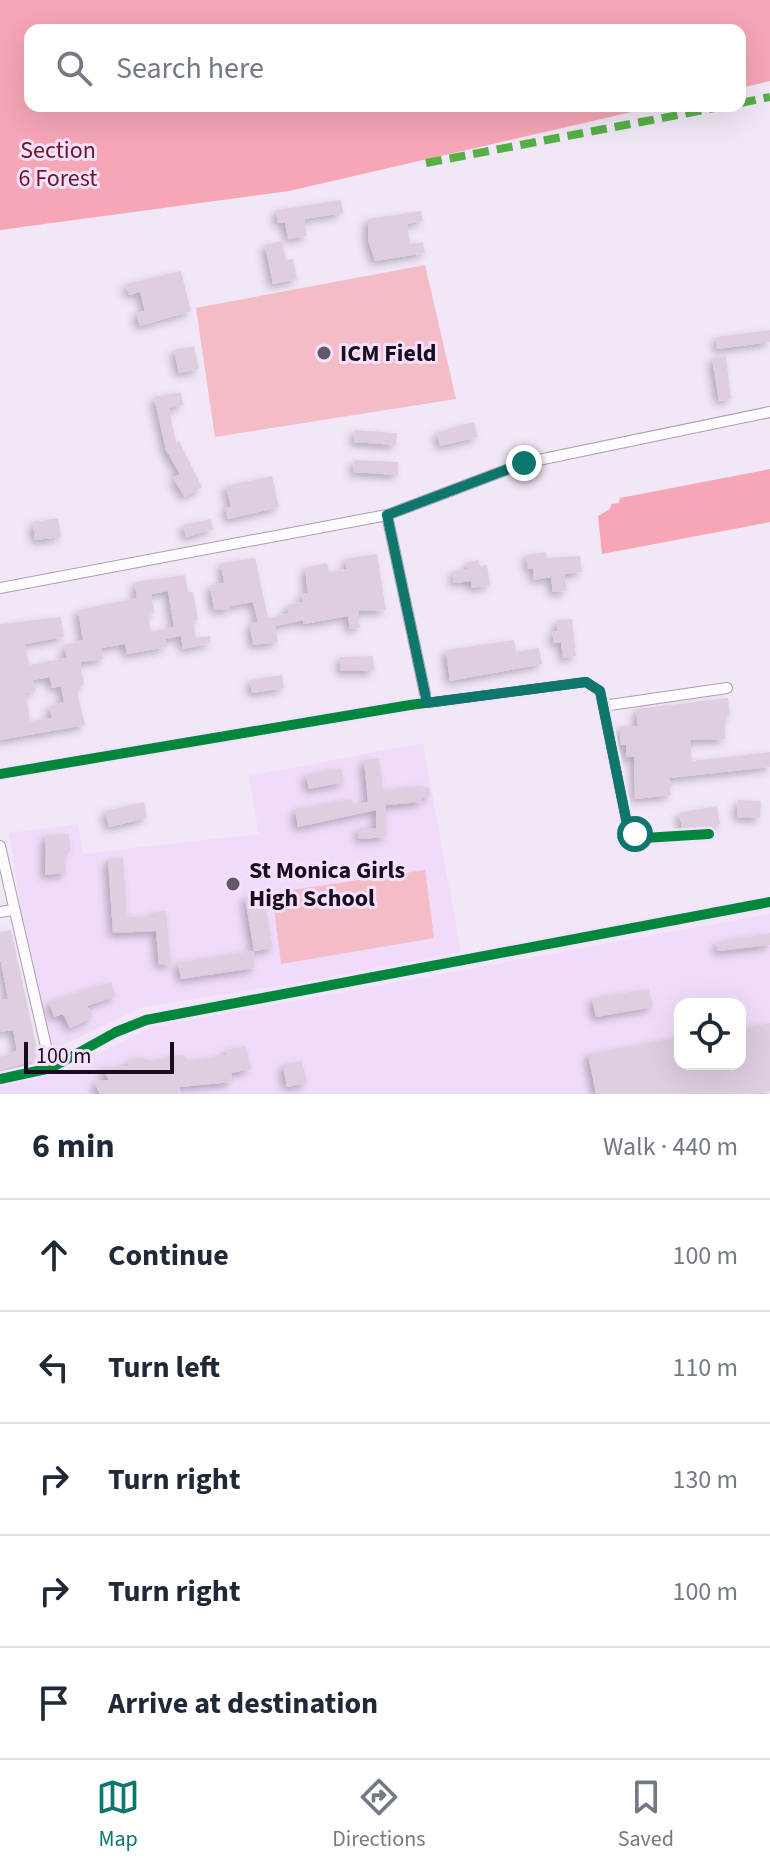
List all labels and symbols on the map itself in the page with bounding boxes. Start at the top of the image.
park label: Section 6 Forest [19,133,97,196]
place label: ICM Field [340,336,437,371]
marker: ICM Field [315,344,333,362]
route end [506,445,542,481]
route start [617,816,653,852]
place label: St Monica Girls High School [249,853,405,916]
marker: St Monica Girls High School [224,875,242,893]
scale bar [24,1038,174,1074]

